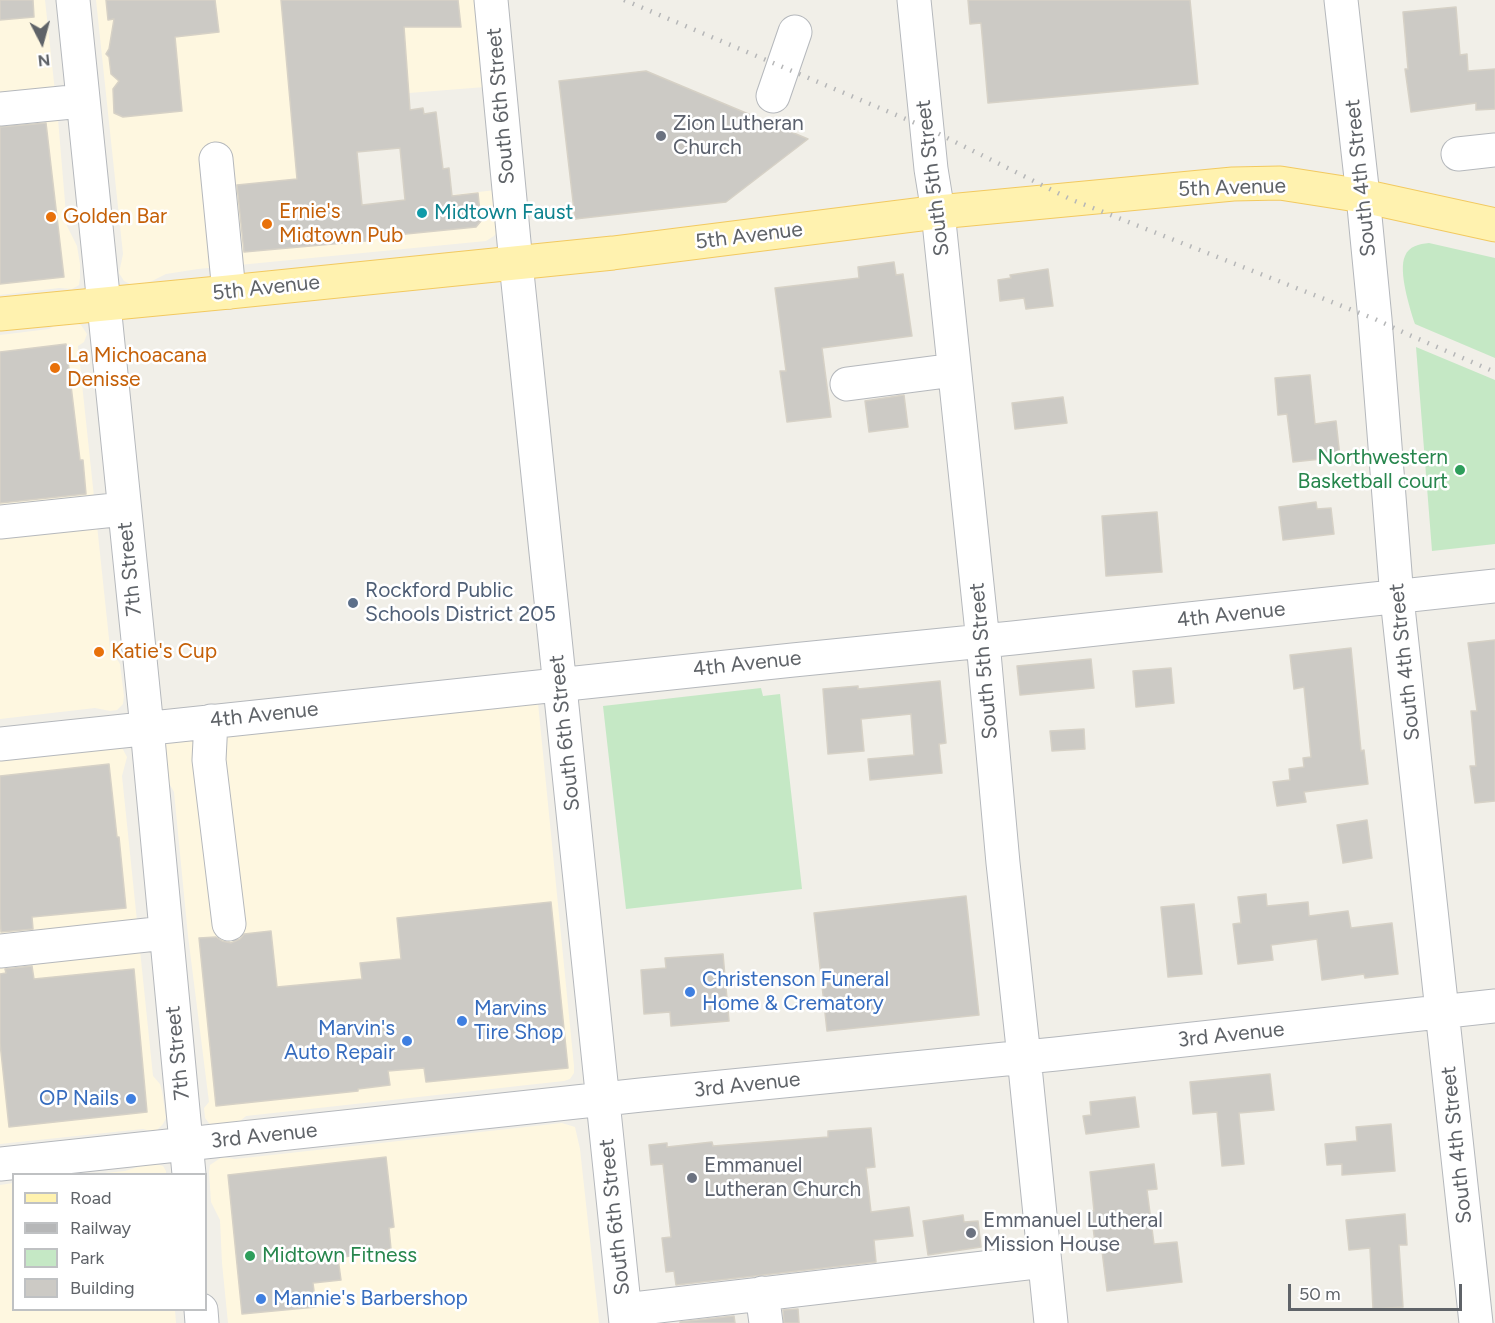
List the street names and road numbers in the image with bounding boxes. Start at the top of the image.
street label: South 6th Street [482,27,520,185]
street label: South 5th Street [911,98,955,258]
street label: South 4th Street [1340,98,1382,258]
street label: 5th Avenue [1178,174,1286,202]
street label: 5th Avenue [694,217,804,255]
street label: 5th Avenue [211,270,321,306]
street label: 7th Street [113,520,147,618]
street label: South 5th Street [965,582,1003,740]
street label: South 4th Street [1384,582,1426,742]
street label: 4th Avenue [1176,597,1286,633]
street label: 4th Avenue [692,646,802,682]
street label: South 6th Street [544,654,586,812]
street label: 4th Avenue [209,697,319,733]
street label: 7th Street [161,1004,195,1102]
street label: 3rd Avenue [1176,1017,1286,1053]
street label: South 4th Street [1436,1065,1478,1225]
street label: 3rd Avenue [692,1067,802,1103]
street label: 3rd Avenue [209,1118,319,1154]
street label: South 6th Street [594,1138,636,1296]

